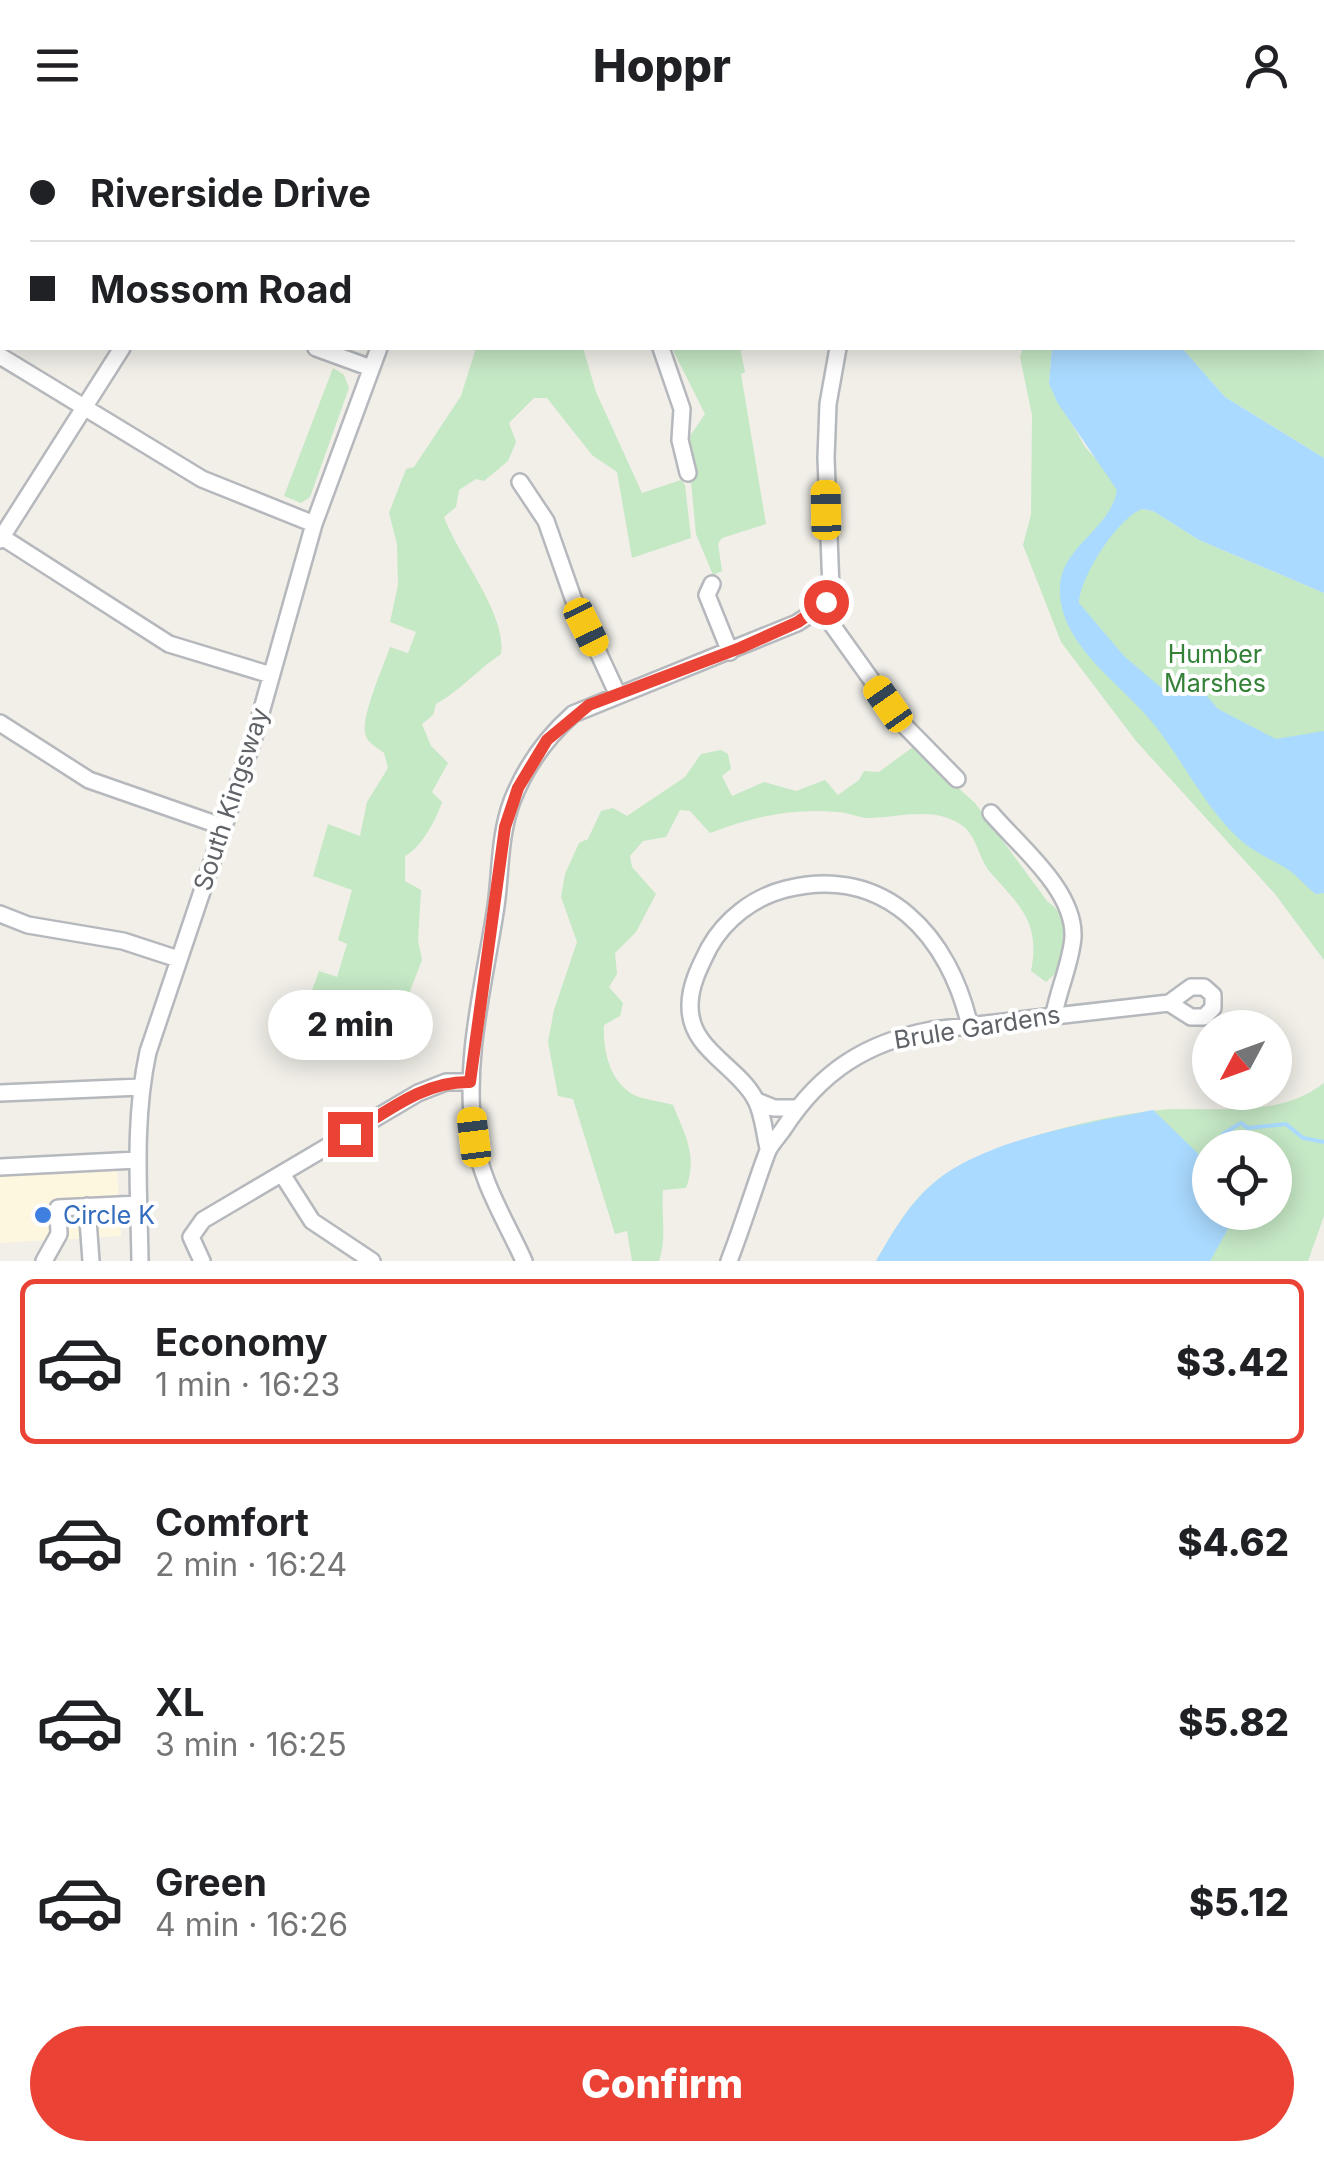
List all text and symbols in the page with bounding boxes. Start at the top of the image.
icon: menu [30,38,85,93]
text: Hoppr [593,38,731,93]
icon: person [1239,38,1294,93]
text: Riverside Drive [90,170,371,216]
text: Mossom Road [90,266,352,312]
car [810,480,842,540]
route start [804,580,849,625]
car [559,593,613,661]
park label: Humber Marshes [1164,639,1266,698]
car [859,671,917,737]
street label: South Kingsway [187,704,275,894]
callout: 2 min [268,989,432,1059]
street label: Brule Gardens [892,999,1062,1055]
text: 2 min [307,1005,394,1044]
north arrow [1192,1010,1292,1110]
map controls [1192,1010,1292,1230]
car [455,1105,493,1169]
route end [328,1112,373,1157]
button: locate [1192,1130,1292,1230]
place label: Circle K [63,1200,155,1230]
marker: Circle K [32,1204,54,1226]
icon: car [35,1317,125,1407]
text: Economy [155,1319,328,1365]
text: $3.42 [1176,1339,1289,1385]
text: 1 min · 16:23 [155,1365,340,1404]
icon: car [35,1497,125,1587]
text: Comfort [155,1499,309,1545]
text: $4.62 [1177,1519,1289,1565]
text: 2 min · 16:24 [155,1545,347,1584]
icon: car [35,1677,125,1767]
text: XL [155,1679,205,1725]
text: $5.82 [1178,1699,1289,1745]
text: 3 min · 16:25 [155,1725,347,1764]
icon: car [35,1857,125,1947]
text: Green [155,1859,267,1905]
text: $5.12 [1189,1879,1289,1925]
text: 4 min · 16:26 [155,1905,348,1944]
button: Confirm [30,2026,1294,2141]

